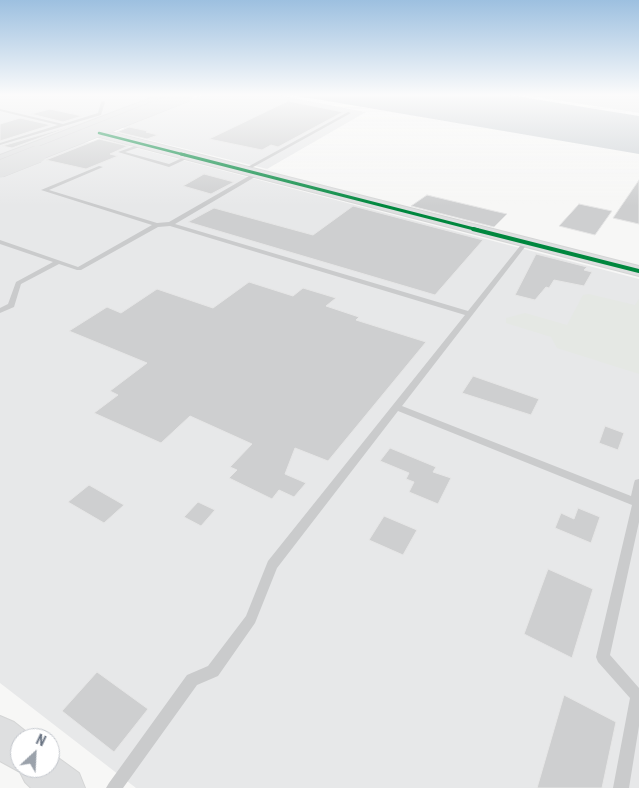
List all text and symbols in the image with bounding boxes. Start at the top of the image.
north arrow [10,728,60,778]
text: N [34,731,48,749]

